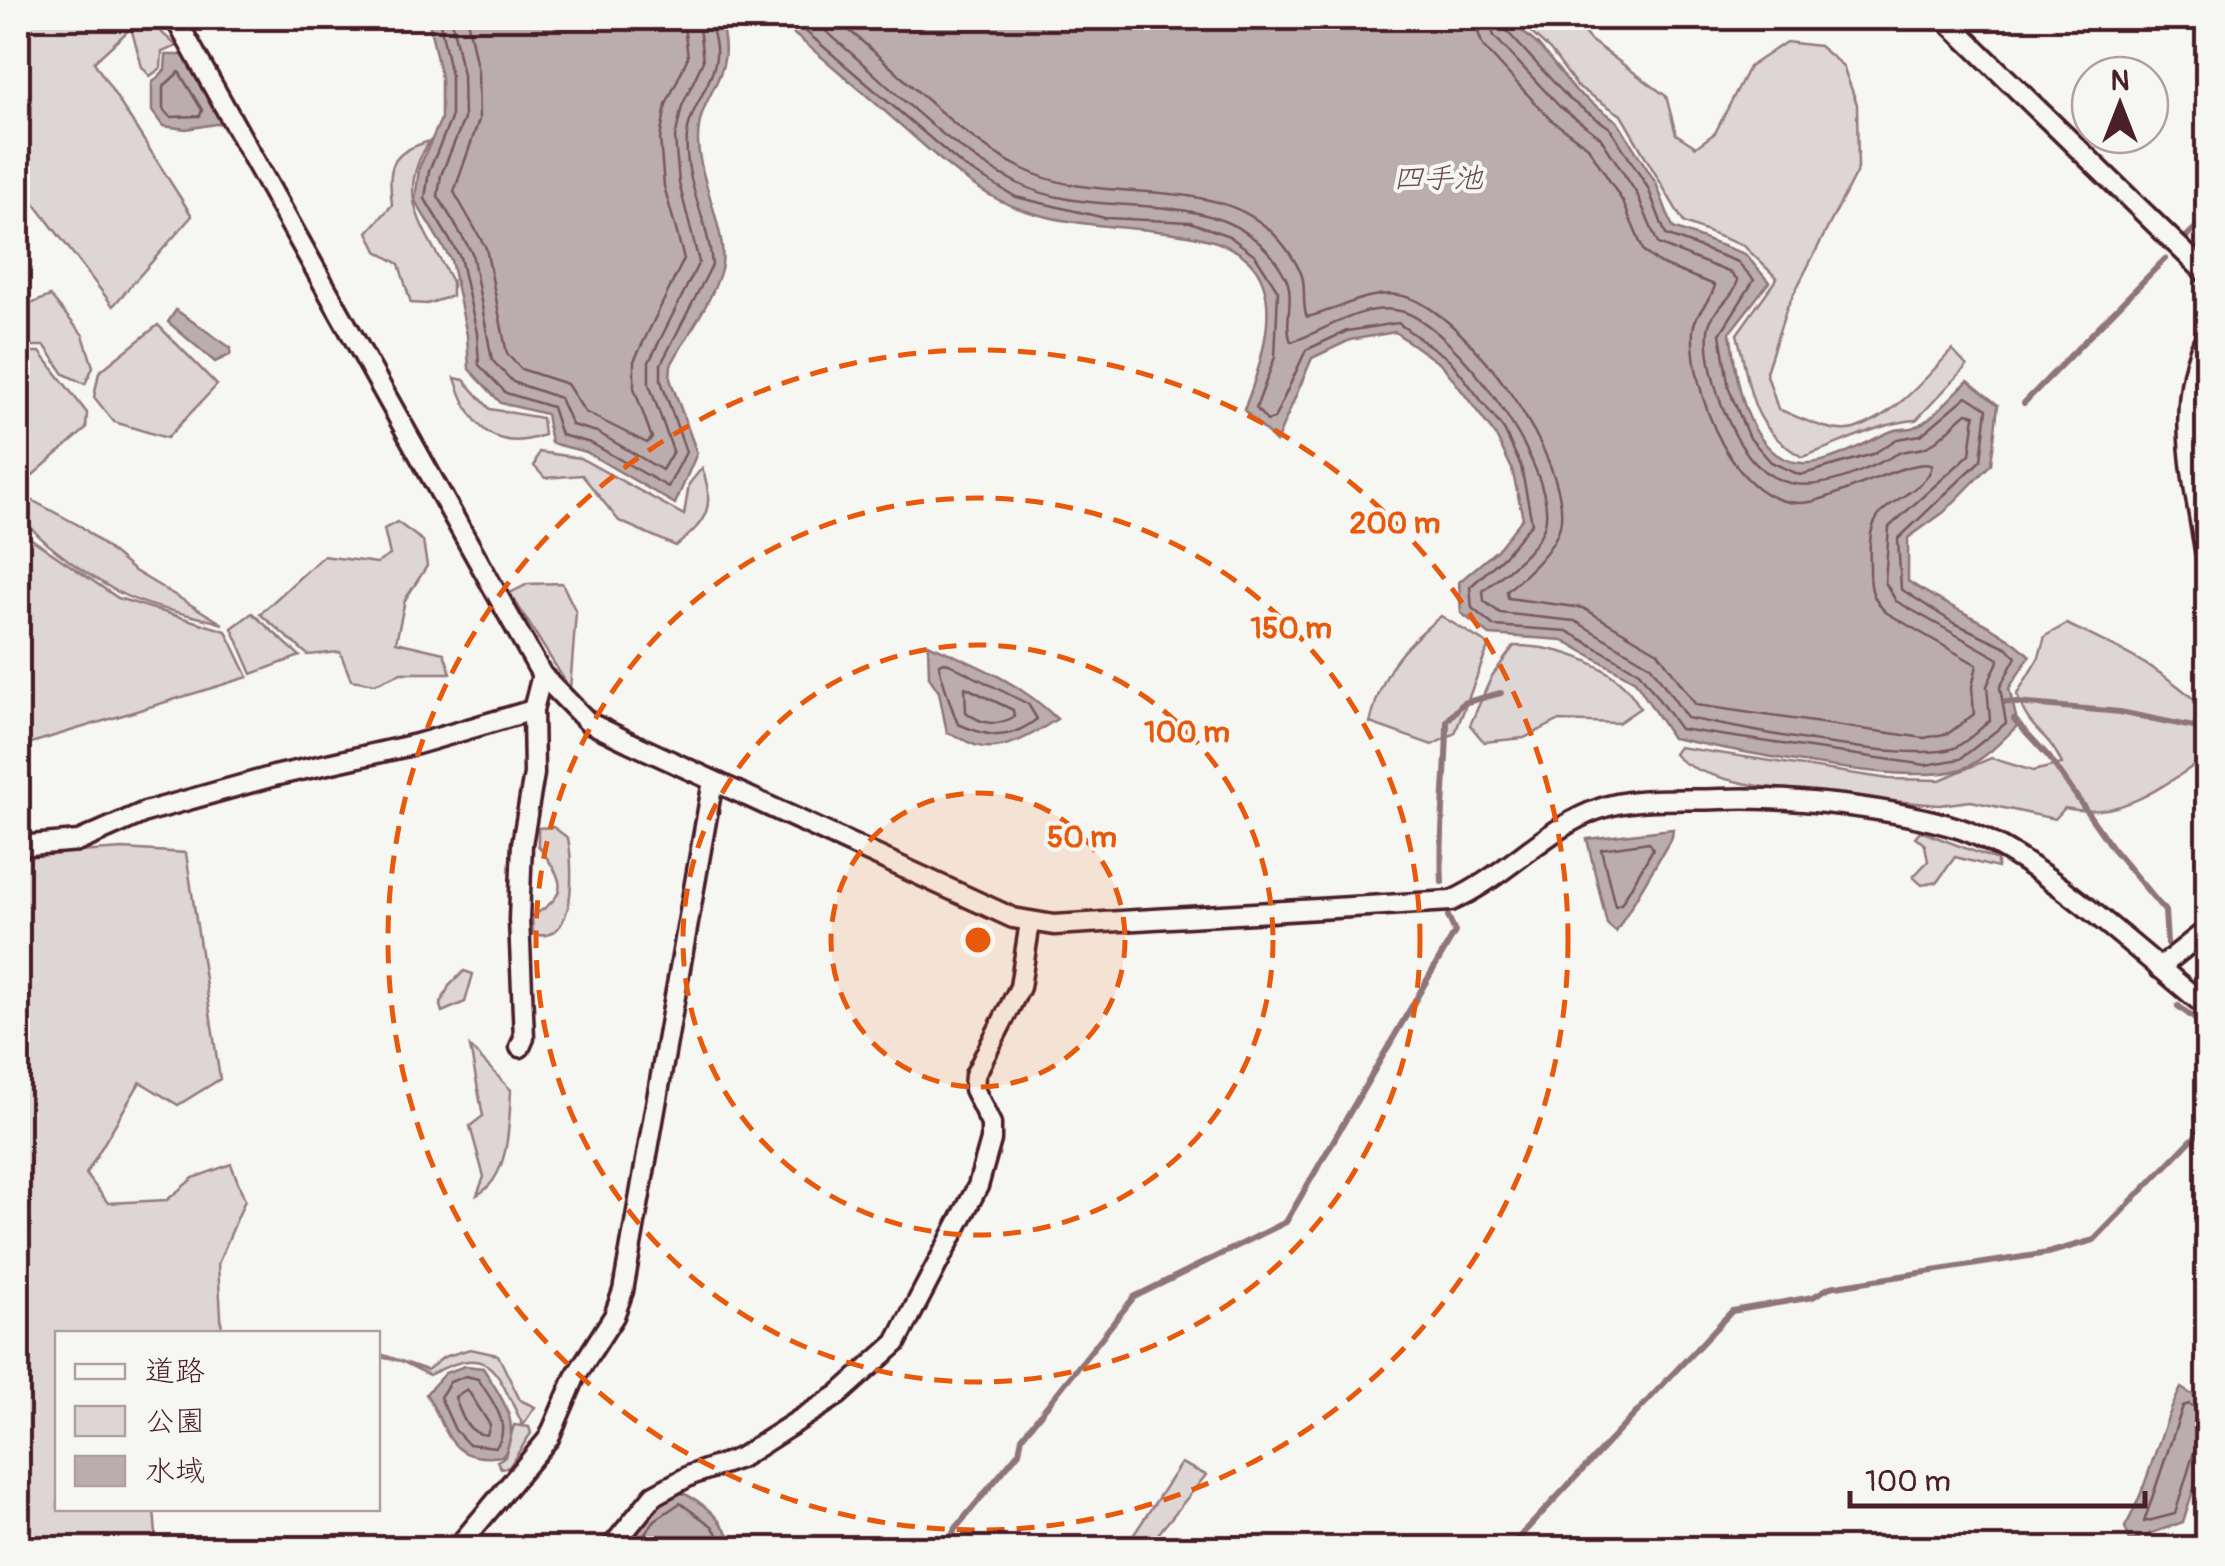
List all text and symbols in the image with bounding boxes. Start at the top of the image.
north arrow [2070,55,2170,155]
text: N [2111,64,2129,99]
water label: 四手池 [1393,160,1484,197]
text: 200 m [1350,505,1440,542]
text: 150 m [1250,610,1332,647]
text: 100 m [1144,714,1230,751]
text: 50 m [1047,819,1117,856]
centre of rings [960,922,996,958]
legend [55,1331,380,1511]
text: 道路 [145,1353,205,1390]
text: 公園 [145,1403,205,1440]
scale bar [1850,1446,2145,1508]
text: 水域 [145,1453,205,1490]
text: 100 m [1865,1463,1951,1500]

